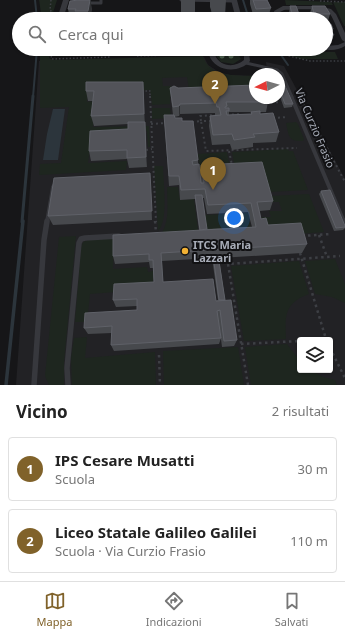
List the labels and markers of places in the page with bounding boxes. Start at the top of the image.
pin: 2 [202,71,228,104]
pin: 1 [200,157,226,190]
place label: ITCS Maria Lazzari [193,237,251,265]
marker: ITCS Maria Lazzari [180,246,190,256]

